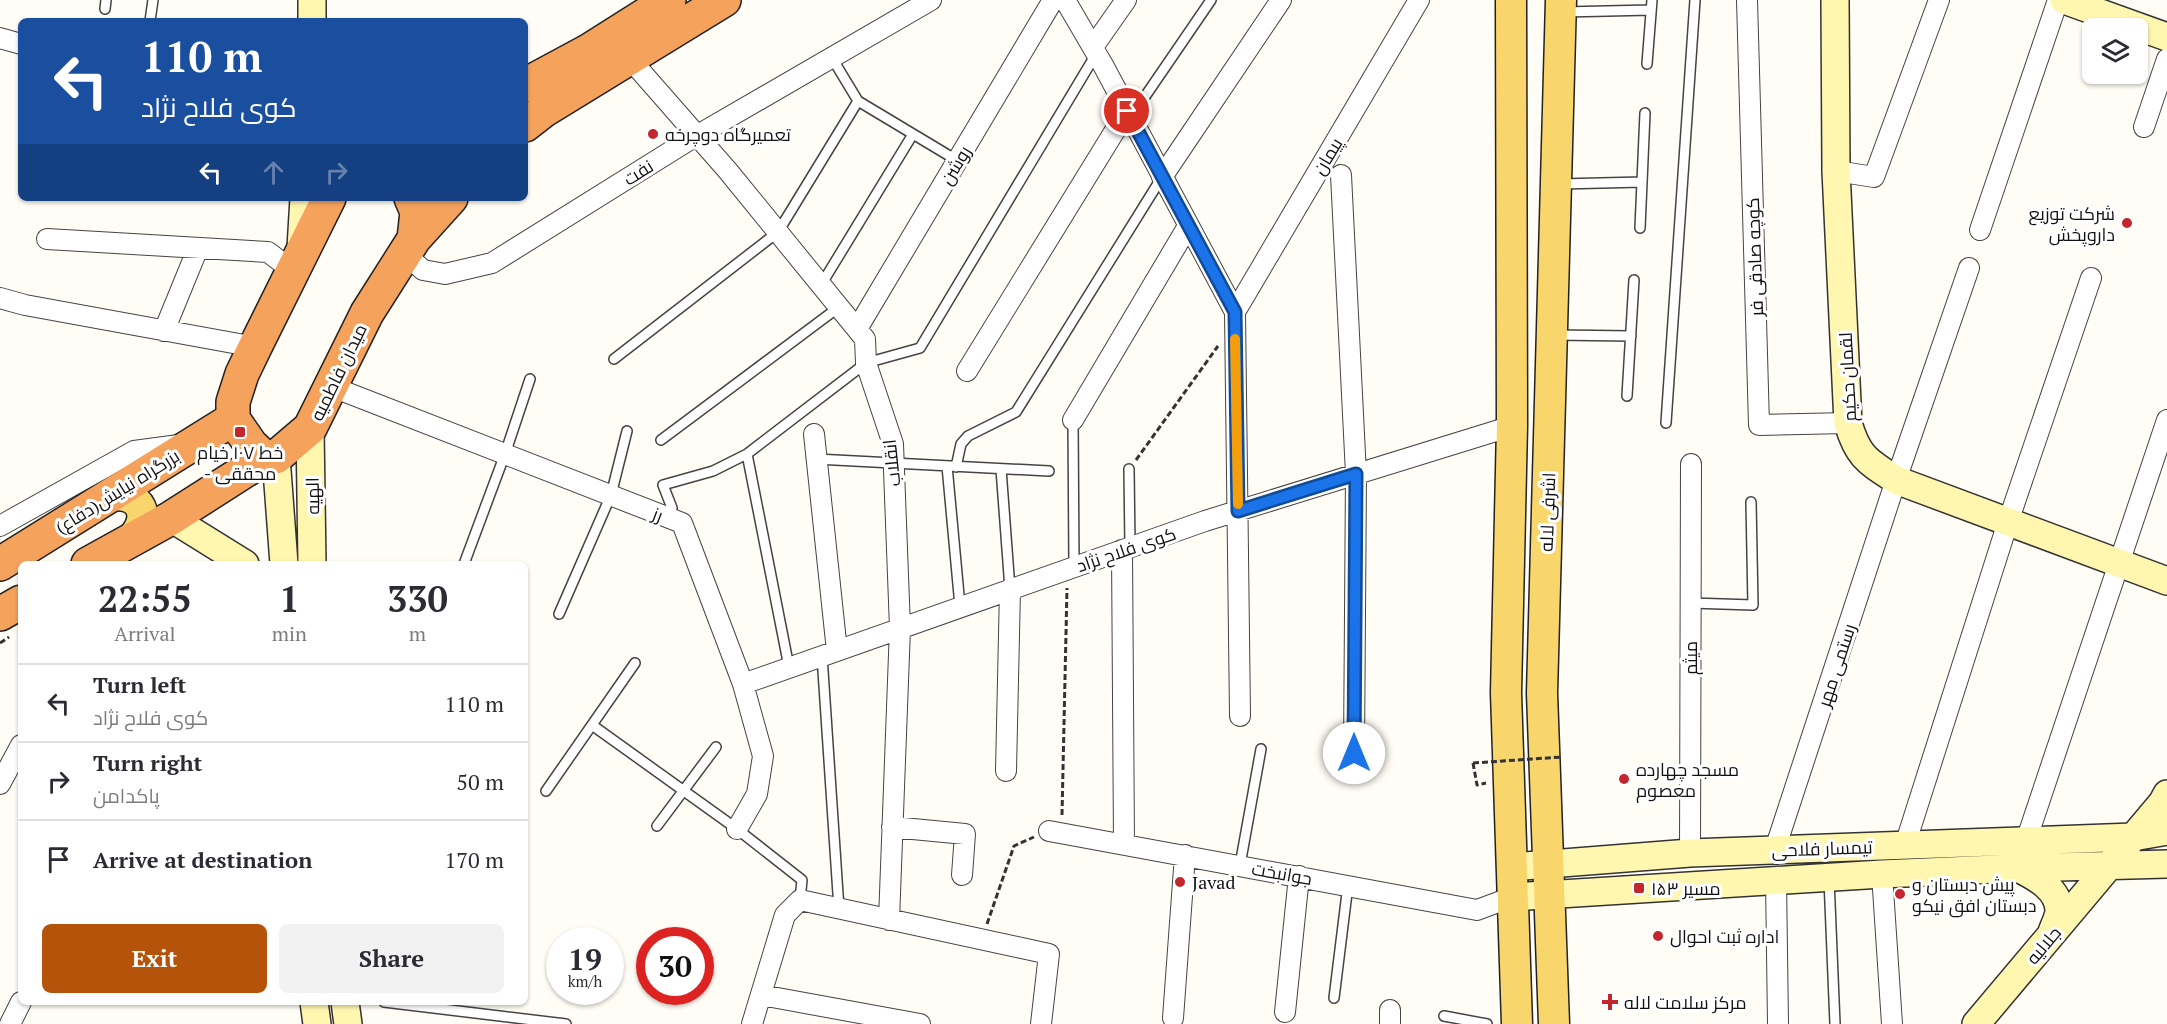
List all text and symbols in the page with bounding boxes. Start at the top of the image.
map controls [2082,18,2148,84]
button: layers [2082,18,2148,84]
text: 110 m [141,28,262,84]
icon: left [42,42,120,120]
pin [1101,85,1152,136]
text: کوی فلاح نژاد [141,89,297,125]
icon: arrive [1110,94,1143,127]
place label: تعمیرگاه دوچرخه [665,122,791,147]
marker: تعمیرگاه دوچرخه [646,127,660,141]
street label: پیمان [1307,133,1348,180]
street label: روشن [934,141,976,189]
street label: نفت [618,154,658,190]
icon: left [194,156,227,189]
icon: ahead [257,156,290,189]
icon: right [320,156,353,189]
street label: کوچه صادقی فر [1740,197,1769,318]
place label: شرکت توزیع داروپخش [2029,201,2115,247]
marker: شرکت توزیع داروپخش [2120,216,2134,230]
street label: میدان فاطمیه [304,319,372,425]
street label: لقمان حکیم [1833,332,1862,422]
marker: خط ۱۰۷ خیام - محققی [233,425,247,439]
street label: انقلاب [877,438,905,488]
place label: خط ۱۰۷ خیام - محققی [197,440,283,485]
street label: بزرگراه نیایش(دفاع) [50,443,184,540]
street label: اشرفی لاله [1534,472,1560,552]
street label: الهیه [300,477,324,515]
street label: رز [648,501,667,527]
street label: کوی فلاح نژاد [1073,521,1179,578]
text: 22:55 [98,575,192,622]
text: 1 [279,575,300,622]
text: 330 [387,575,448,622]
text: Arrival [114,620,176,647]
text: min [272,620,307,647]
text: m [409,620,426,647]
street label: رستمی مهر [1811,620,1861,711]
street label: میثم [1678,641,1703,675]
text: Turn left [93,670,186,699]
icon: left [42,687,75,720]
text: 110 m [444,689,504,718]
text: کوی فلاح نژاد [93,704,208,731]
position arrow [1322,721,1386,785]
text: Turn right [93,748,202,777]
place label: مسجد چهارده معصوم [1636,757,1739,803]
icon: right [42,765,75,798]
text: 50 m [456,767,504,796]
marker: مسجد چهارده معصوم [1617,772,1631,786]
text: پاکدامن [93,782,160,809]
street label: تیمسار فلاحی [1771,834,1873,862]
icon: arrive [42,843,75,876]
text: Arrive at destination [93,845,312,874]
text: 170 m [444,845,504,874]
street label: جوانبخت [1250,856,1314,890]
place label: Javad [1192,870,1235,894]
place label: پیش دبستان و دبستان افق نیکو [1912,872,2037,918]
marker: Javad [1173,875,1187,889]
place label: مسیر ۱۵۳ [1651,876,1721,900]
marker: مسیر ۱۵۳ [1632,881,1646,895]
marker: پیش دبستان و دبستان افق نیکو [1893,887,1907,901]
street label: جلالیه [2020,921,2066,969]
button: Exit [42,924,267,993]
button: Share [279,924,504,993]
place label: اداره ثبت احوال [1670,924,1779,948]
speed limit sign: 30 [636,927,714,1005]
marker: اداره ثبت احوال [1651,929,1665,943]
text: 19 [568,939,602,979]
text: km/h [568,971,602,991]
place label: مرکز سلامت لاله [1624,990,1747,1014]
marker: مرکز سلامت لاله [1601,993,1619,1011]

